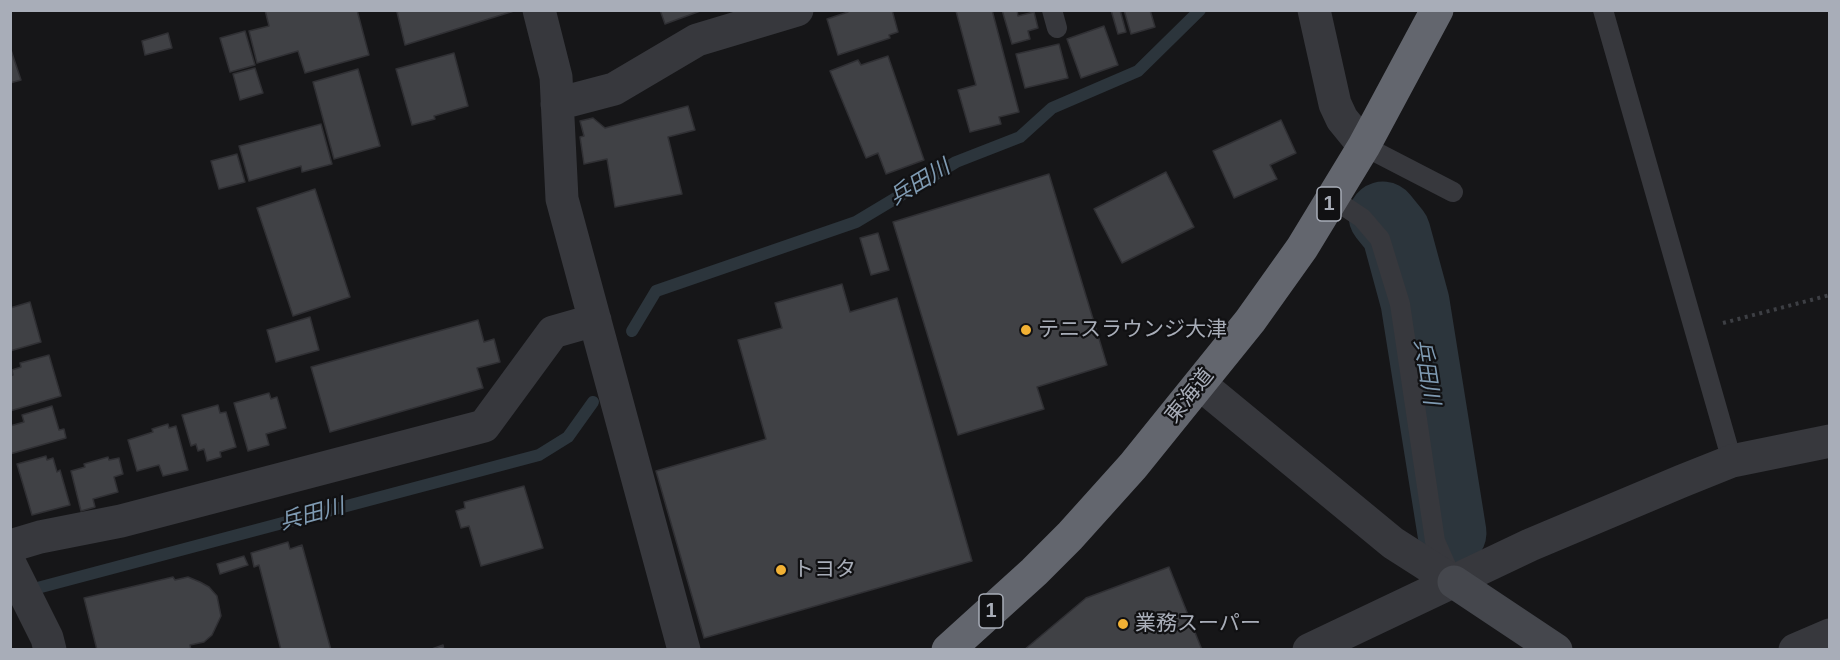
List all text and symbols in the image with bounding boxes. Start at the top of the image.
water label: 兵田川 [885,155,955,211]
road number: 1 [1317,187,1341,221]
place label: テニスラウンジ大津 [1038,317,1227,343]
marker: テニスラウンジ大津 [1019,323,1033,337]
water label: 兵田川 [1408,337,1444,407]
street label: 東海道 [1160,364,1220,428]
water label: 兵田川 [277,494,347,536]
place label: トヨタ [793,557,856,583]
marker: トヨタ [774,563,788,577]
road number: 1 [979,594,1003,628]
place label: 業務スーパー [1135,611,1261,637]
marker: 業務スーパー [1116,617,1130,631]

